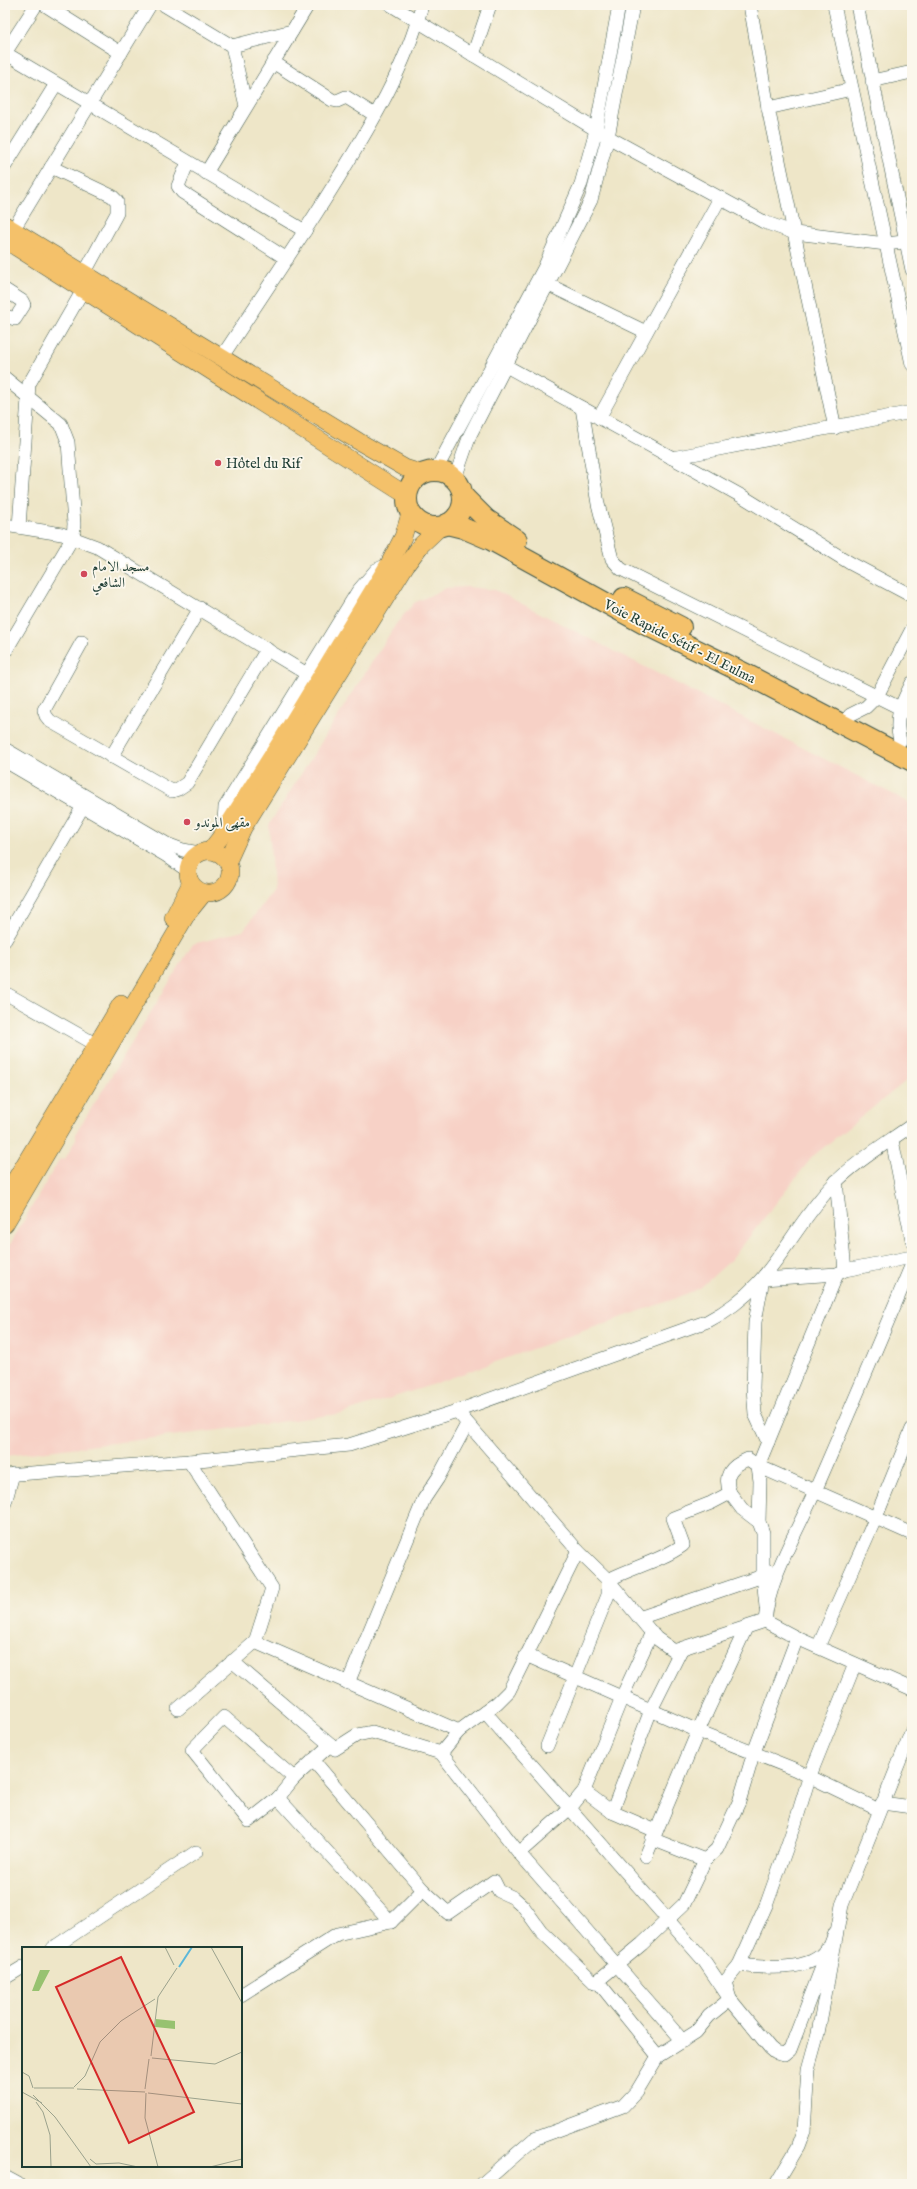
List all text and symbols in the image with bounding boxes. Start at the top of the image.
place label: Hôtel du Rif [226,455,304,473]
marker: Hôtel du Rif [213,458,223,468]
place label: مسجد الامام الشافعي [92,558,150,596]
marker: مسجد الامام الشافعي [79,569,89,579]
street label: Voie Rapide Sétif - El Eulma [600,595,759,688]
place label: مقهى الموندو [193,814,250,832]
marker: مقهى الموندو [182,817,192,827]
inset map [22,1947,242,2167]

